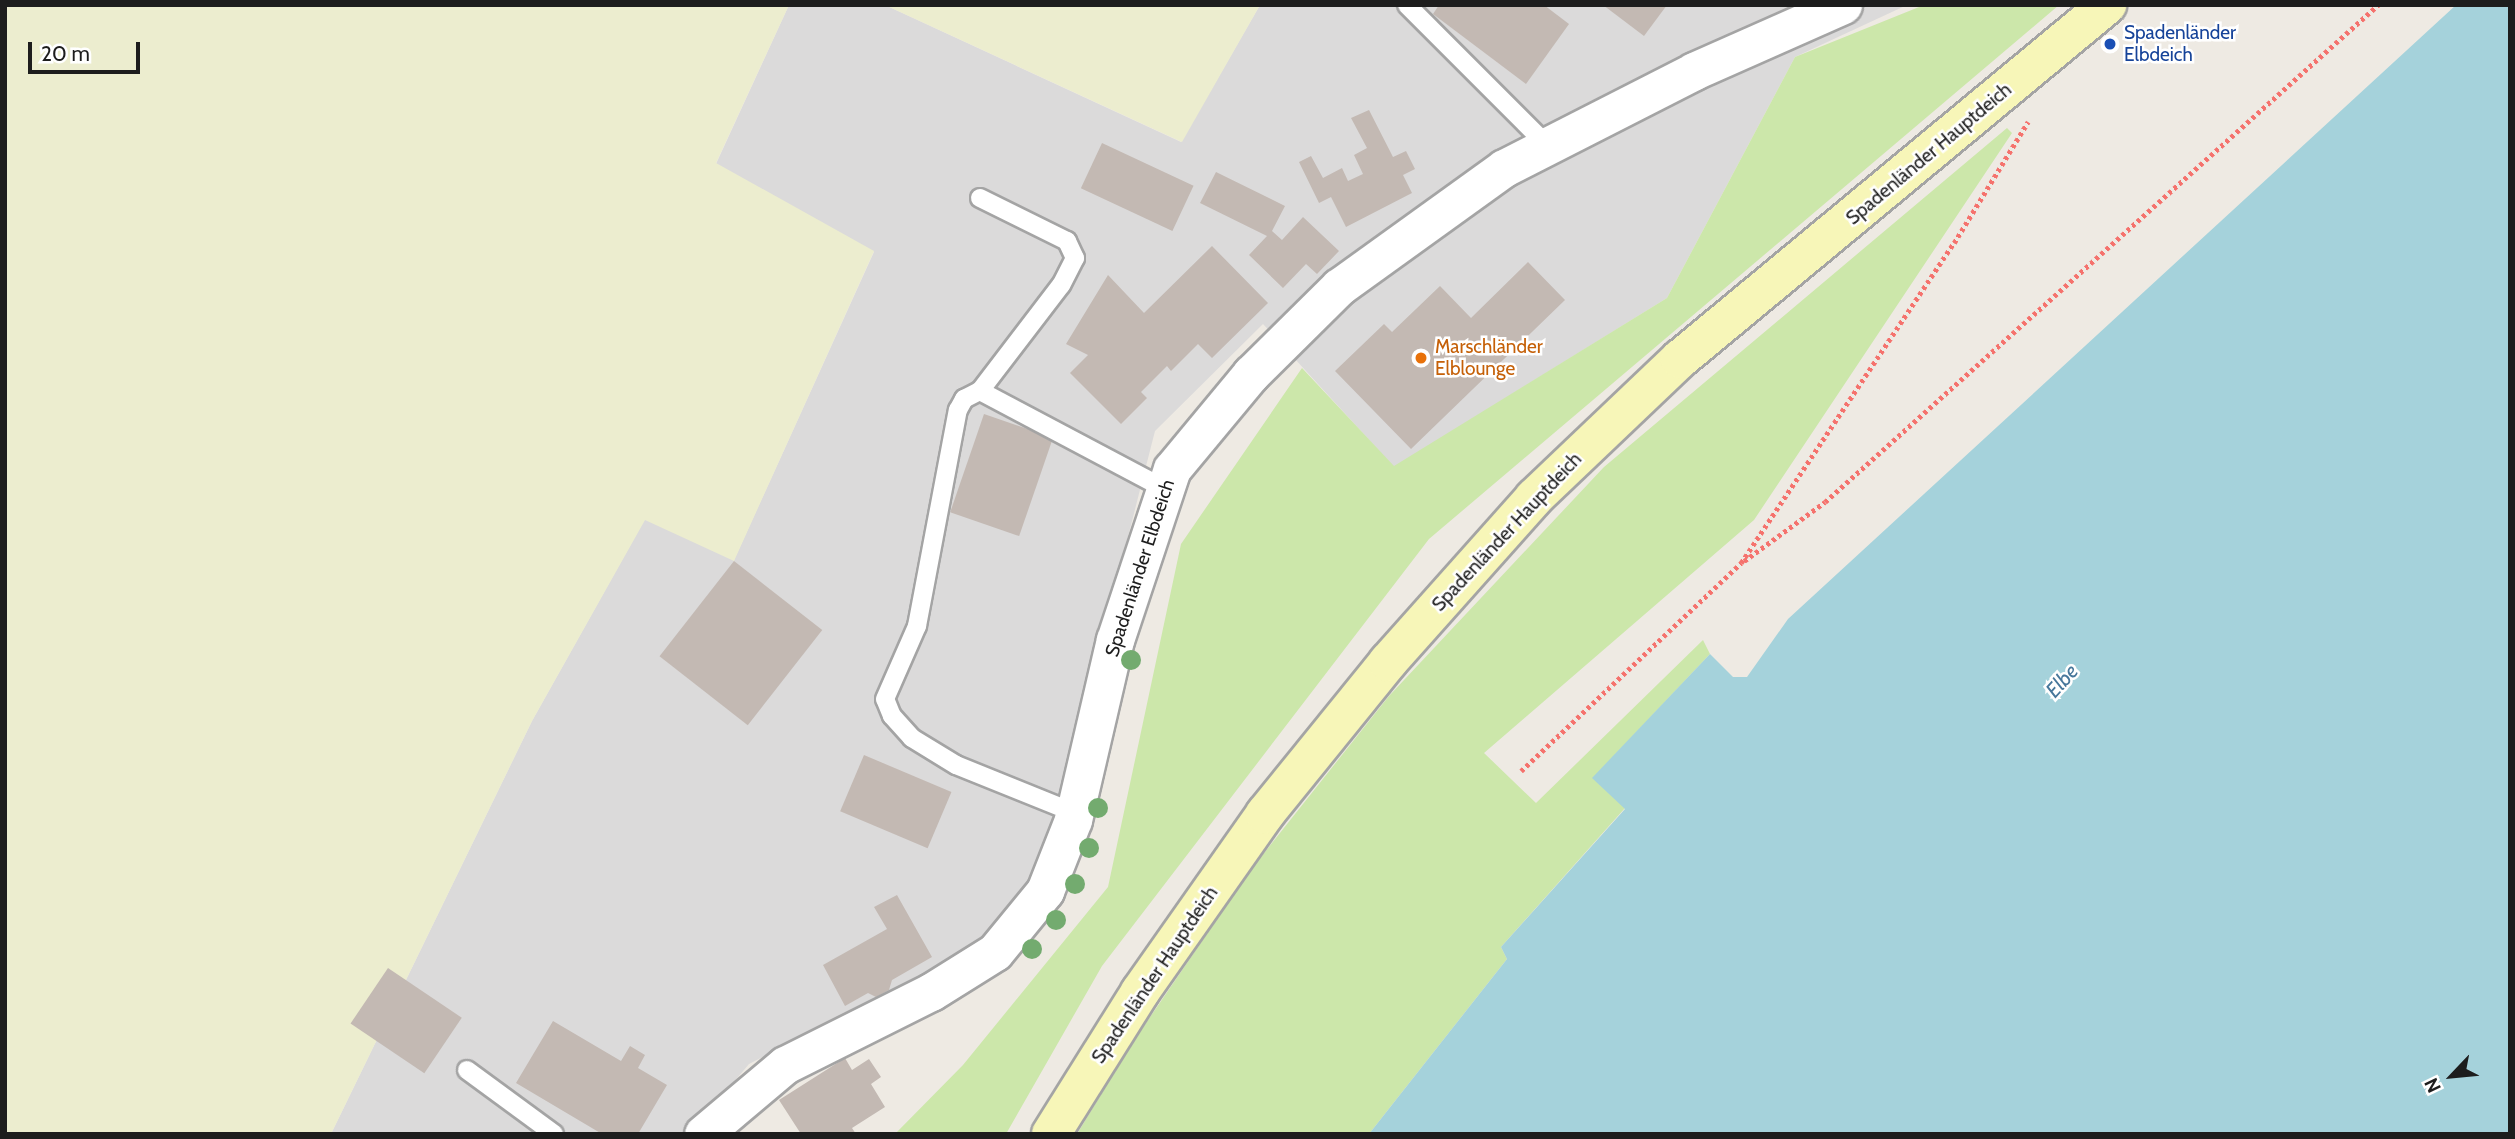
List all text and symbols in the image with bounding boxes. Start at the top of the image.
place label: Spadenländer Elbdeich [2124,22,2236,66]
scale bar [32,28,144,72]
marker: Spadenländer Elbdeich [2102,36,2118,52]
text: 20 m [41,41,90,66]
street label: Spadenländer Hauptdeich [1842,78,2016,230]
place label: Marschländer Elblounge [1435,336,1543,380]
marker: Marschländer Elblounge [1413,350,1429,366]
street label: Spadenländer Hauptdeich [1428,448,1586,616]
street label: Spadenländer Elbdeich [1101,476,1179,660]
water label: Elbe [2041,659,2083,703]
street label: Spadenländer Hauptdeich [1087,882,1223,1068]
north arrow [2417,1041,2487,1111]
text: N [2419,1074,2446,1097]

